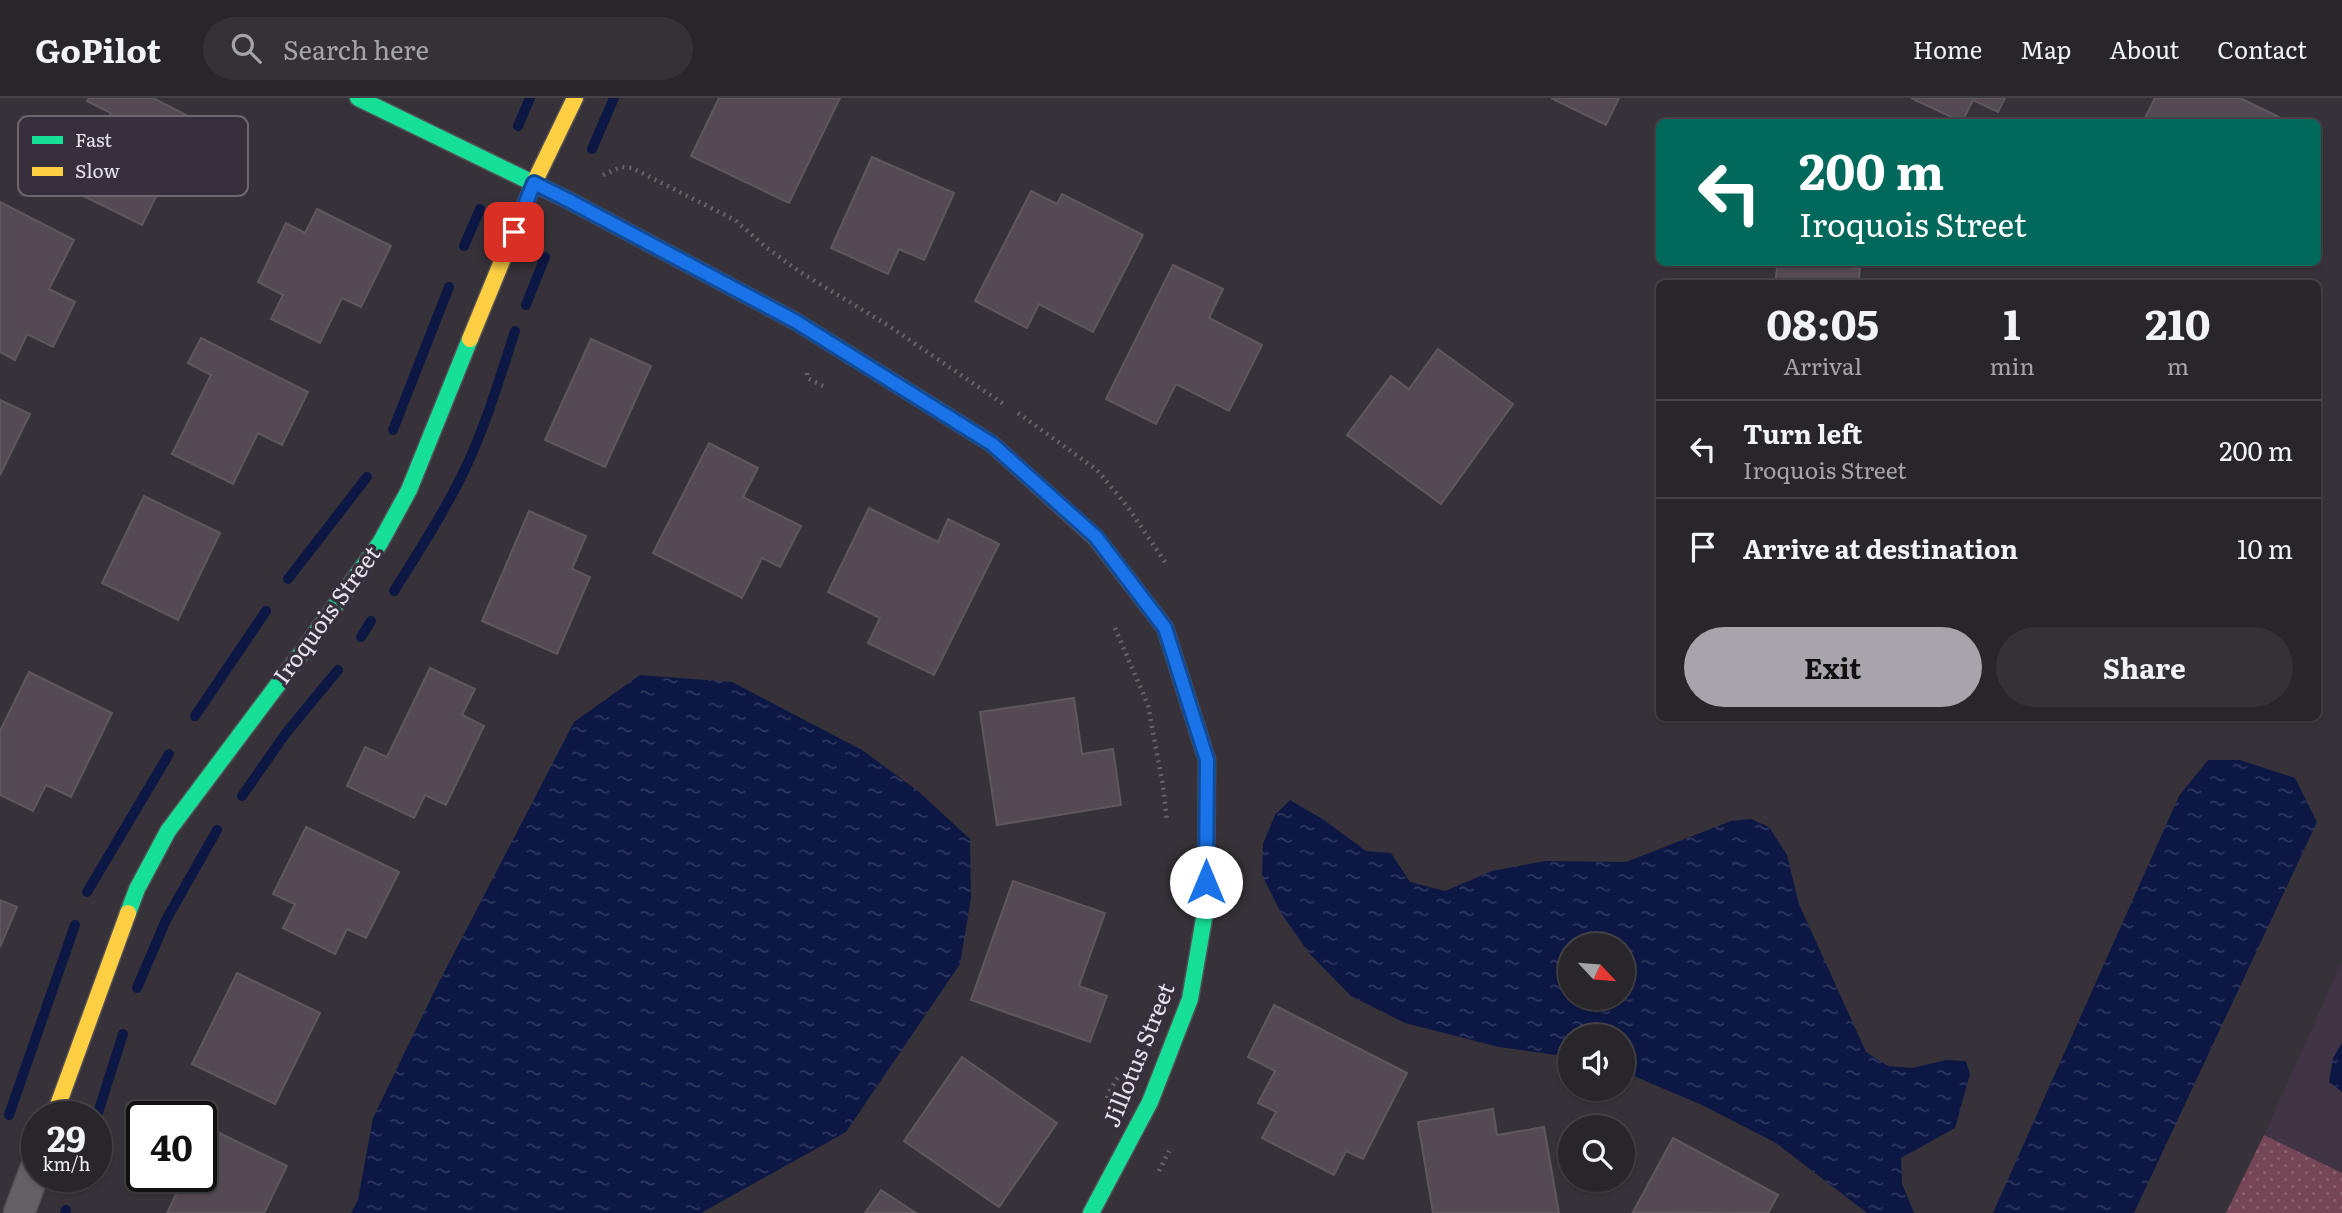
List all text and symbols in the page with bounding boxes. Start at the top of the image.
search box [203,17,693,80]
text: GoPilot [35,24,161,73]
icon: search [227,29,265,67]
text: Search here [283,29,429,68]
text: Home [1913,31,1982,66]
text: Map [2020,31,2071,66]
text: About [2109,31,2179,66]
text: Contact [2217,31,2307,66]
legend [18,116,248,196]
text: Fast [75,125,112,153]
text: 200 m [1799,132,1944,205]
icon: left [1684,147,1775,238]
text: Slow [75,156,120,184]
text: Iroquois Street [1799,199,2027,247]
pin [484,202,544,262]
icon: arrive [495,213,533,251]
text: 08:05 [1766,291,1879,353]
text: 1 [2003,291,2021,353]
text: 210 [2145,291,2211,353]
text: Arrival [1783,348,1862,382]
text: min [1989,348,2035,382]
text: m [2167,348,2189,382]
text: Turn left [1743,413,1862,452]
icon: left [1684,430,1722,468]
text: 200 m [2219,430,2293,469]
text: Iroquois Street [1743,452,1907,486]
icon: arrive [1684,528,1722,566]
text: Arrive at destination [1743,528,2018,567]
text: 10 m [2237,528,2293,567]
street label: Iroquois Street [264,537,388,690]
button: Exit [1684,627,1982,707]
button: Share [1996,627,2293,707]
position arrow [1169,845,1243,919]
north arrow [1558,933,1634,1010]
map controls [1558,933,1635,1192]
street label: Jillotus Street [1093,976,1182,1132]
button: sound [1558,1024,1635,1101]
speed limit sign: 40 [126,1101,217,1192]
text: 29 [47,1111,86,1163]
button: search [1558,1115,1635,1192]
text: km/h [43,1150,90,1177]

